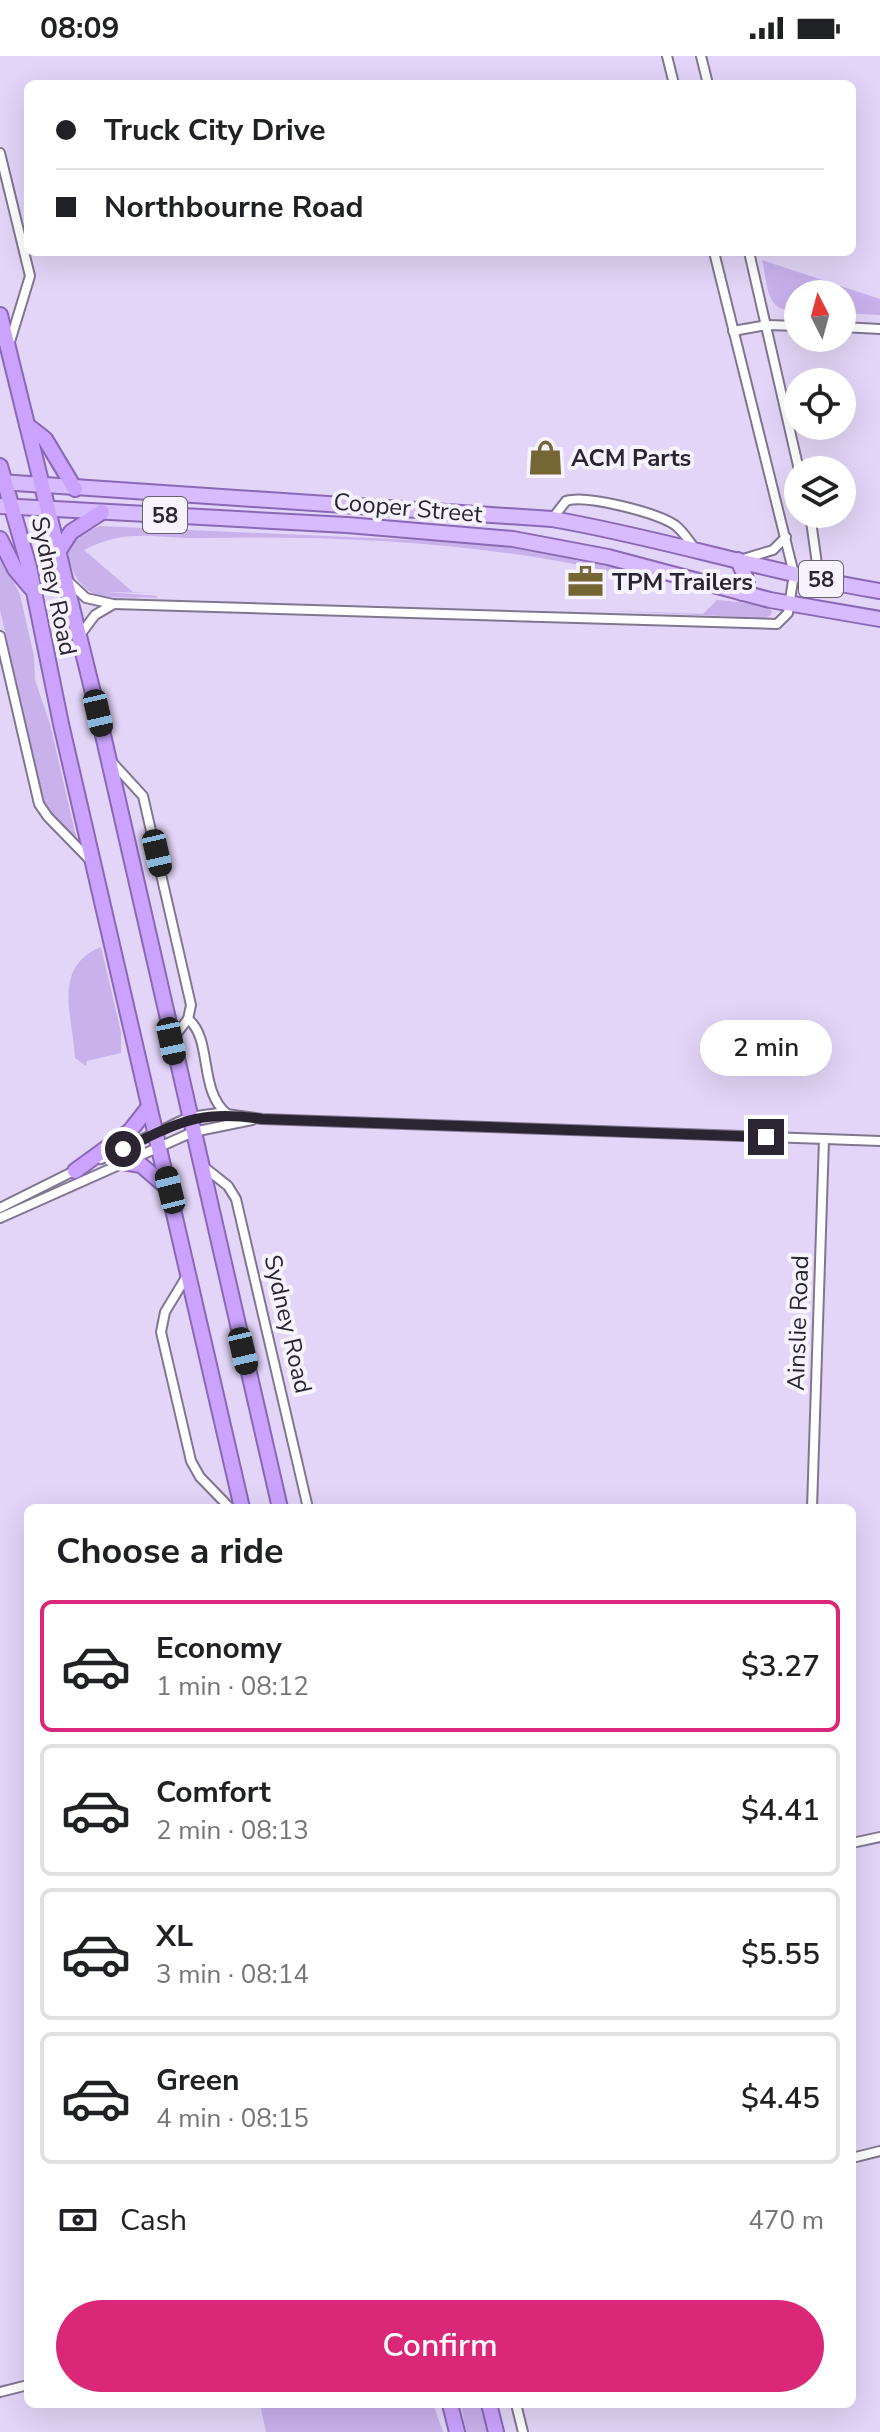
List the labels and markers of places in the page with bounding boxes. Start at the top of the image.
shop icon: ACM Parts [526,439,564,477]
place label: ACM Parts [571,442,691,474]
office icon: TPM Trailers [567,563,605,601]
place label: TPM Trailers [612,566,753,598]

